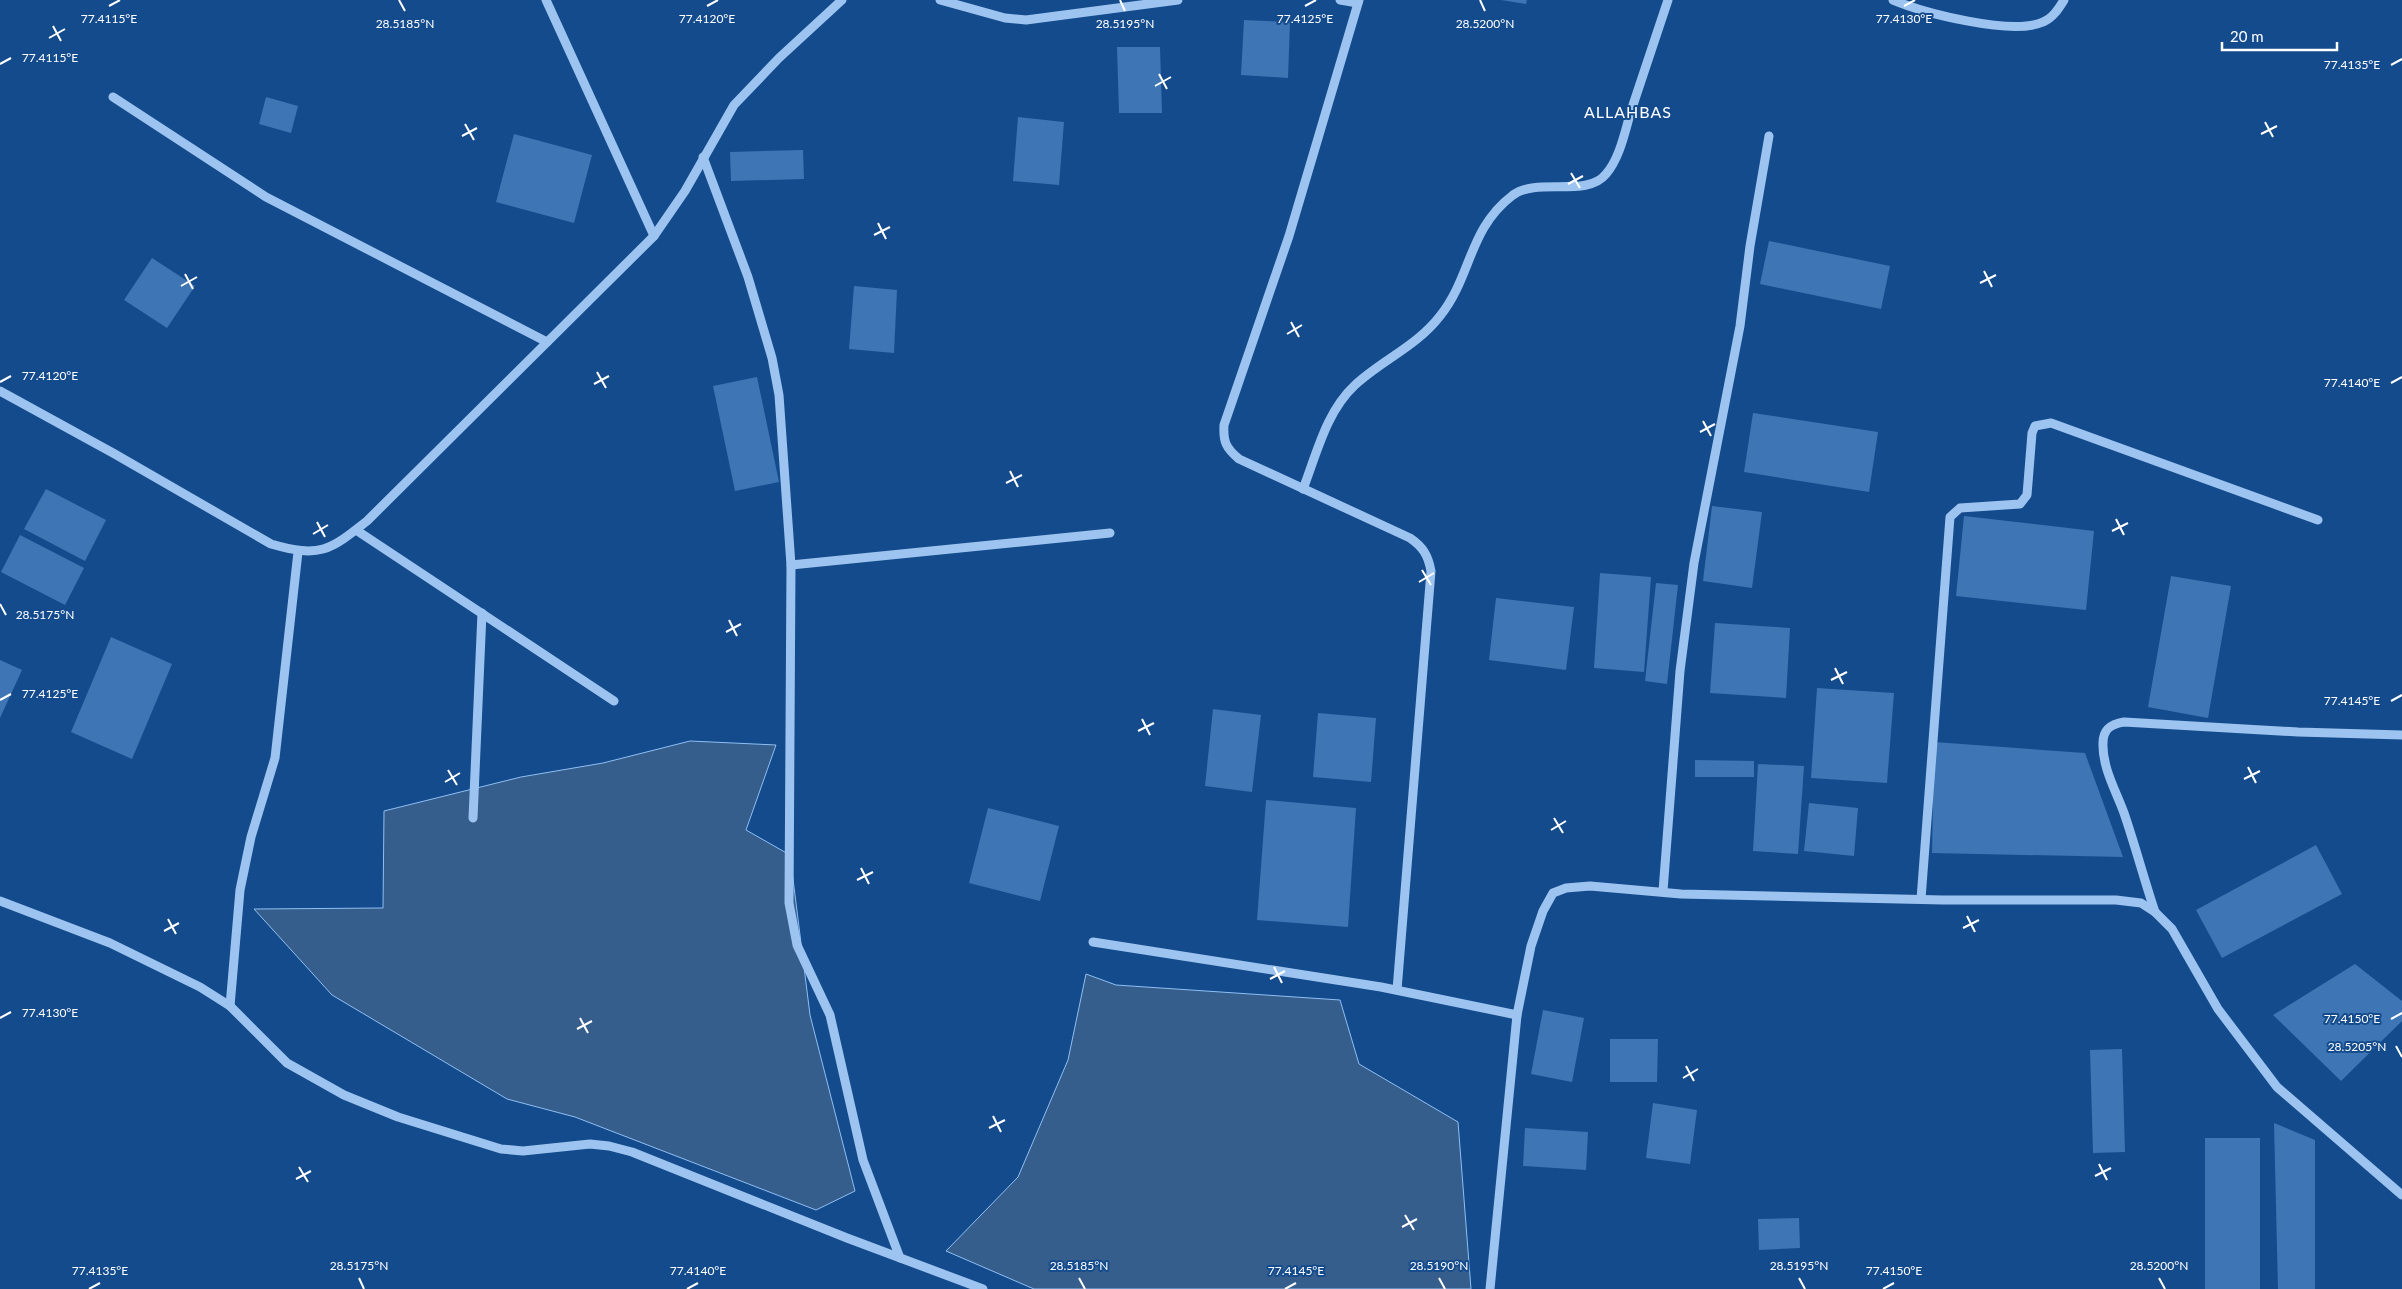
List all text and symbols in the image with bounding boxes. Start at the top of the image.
text: 77.4115°E [81,11,137,26]
text: 77.4120°E [679,11,735,26]
text: 77.4125°E [1277,11,1333,26]
text: 77.4130°E [1876,11,1932,26]
text: 28.5185°N [376,16,434,31]
text: 28.5195°N [1096,16,1154,31]
text: 28.5200°N [1456,16,1514,31]
scale bar [2222,20,2337,52]
text: 20 m [2230,27,2264,45]
text: 77.4115°E [22,50,78,65]
text: 77.4135°E [2324,57,2380,72]
district label: ALLAHBAS [1584,102,1672,121]
text: 77.4120°E [22,368,78,383]
text: 77.4140°E [2324,375,2380,390]
text: 28.5175°N [16,607,74,622]
text: 77.4125°E [22,686,78,701]
text: 77.4145°E [2324,693,2380,708]
text: 77.4130°E [22,1005,78,1020]
text: 77.4150°E [2324,1011,2380,1026]
text: 28.5205°N [2328,1039,2386,1054]
text: 28.5175°N [330,1258,388,1273]
text: 28.5185°N [1050,1258,1108,1273]
text: 28.5190°N [1410,1258,1468,1273]
text: 28.5195°N [1770,1258,1828,1273]
text: 28.5200°N [2130,1258,2188,1273]
text: 77.4135°E [72,1263,128,1278]
text: 77.4140°E [670,1263,726,1278]
text: 77.4145°E [1268,1263,1324,1278]
text: 77.4150°E [1866,1263,1922,1278]

